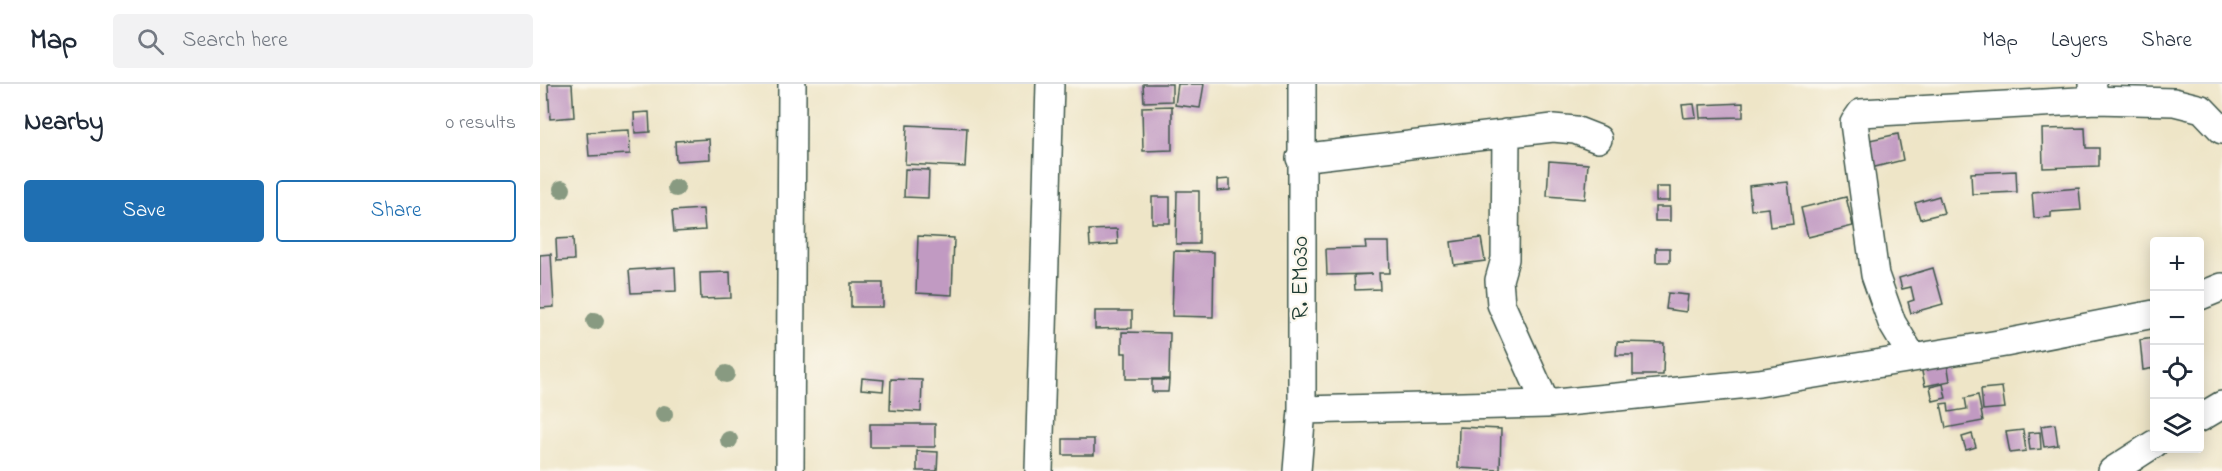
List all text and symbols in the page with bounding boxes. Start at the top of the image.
search box [113,14,533,68]
text: Map [30,21,77,62]
icon: search [134,25,167,58]
text: Search here [182,25,288,57]
text: Map [1982,26,2018,56]
text: Layers [2051,26,2108,56]
text: Share [2141,26,2192,56]
text: Nearby [24,104,103,142]
text: 0 results [445,109,516,138]
button: Save [24,180,264,242]
button: Share [276,180,516,242]
street label: R. EM030 [1284,236,1319,320]
map controls [2150,237,2204,453]
button: + [2150,237,2204,291]
button: − [2150,291,2204,345]
button: locate [2150,345,2204,399]
button: layers [2150,399,2204,453]

